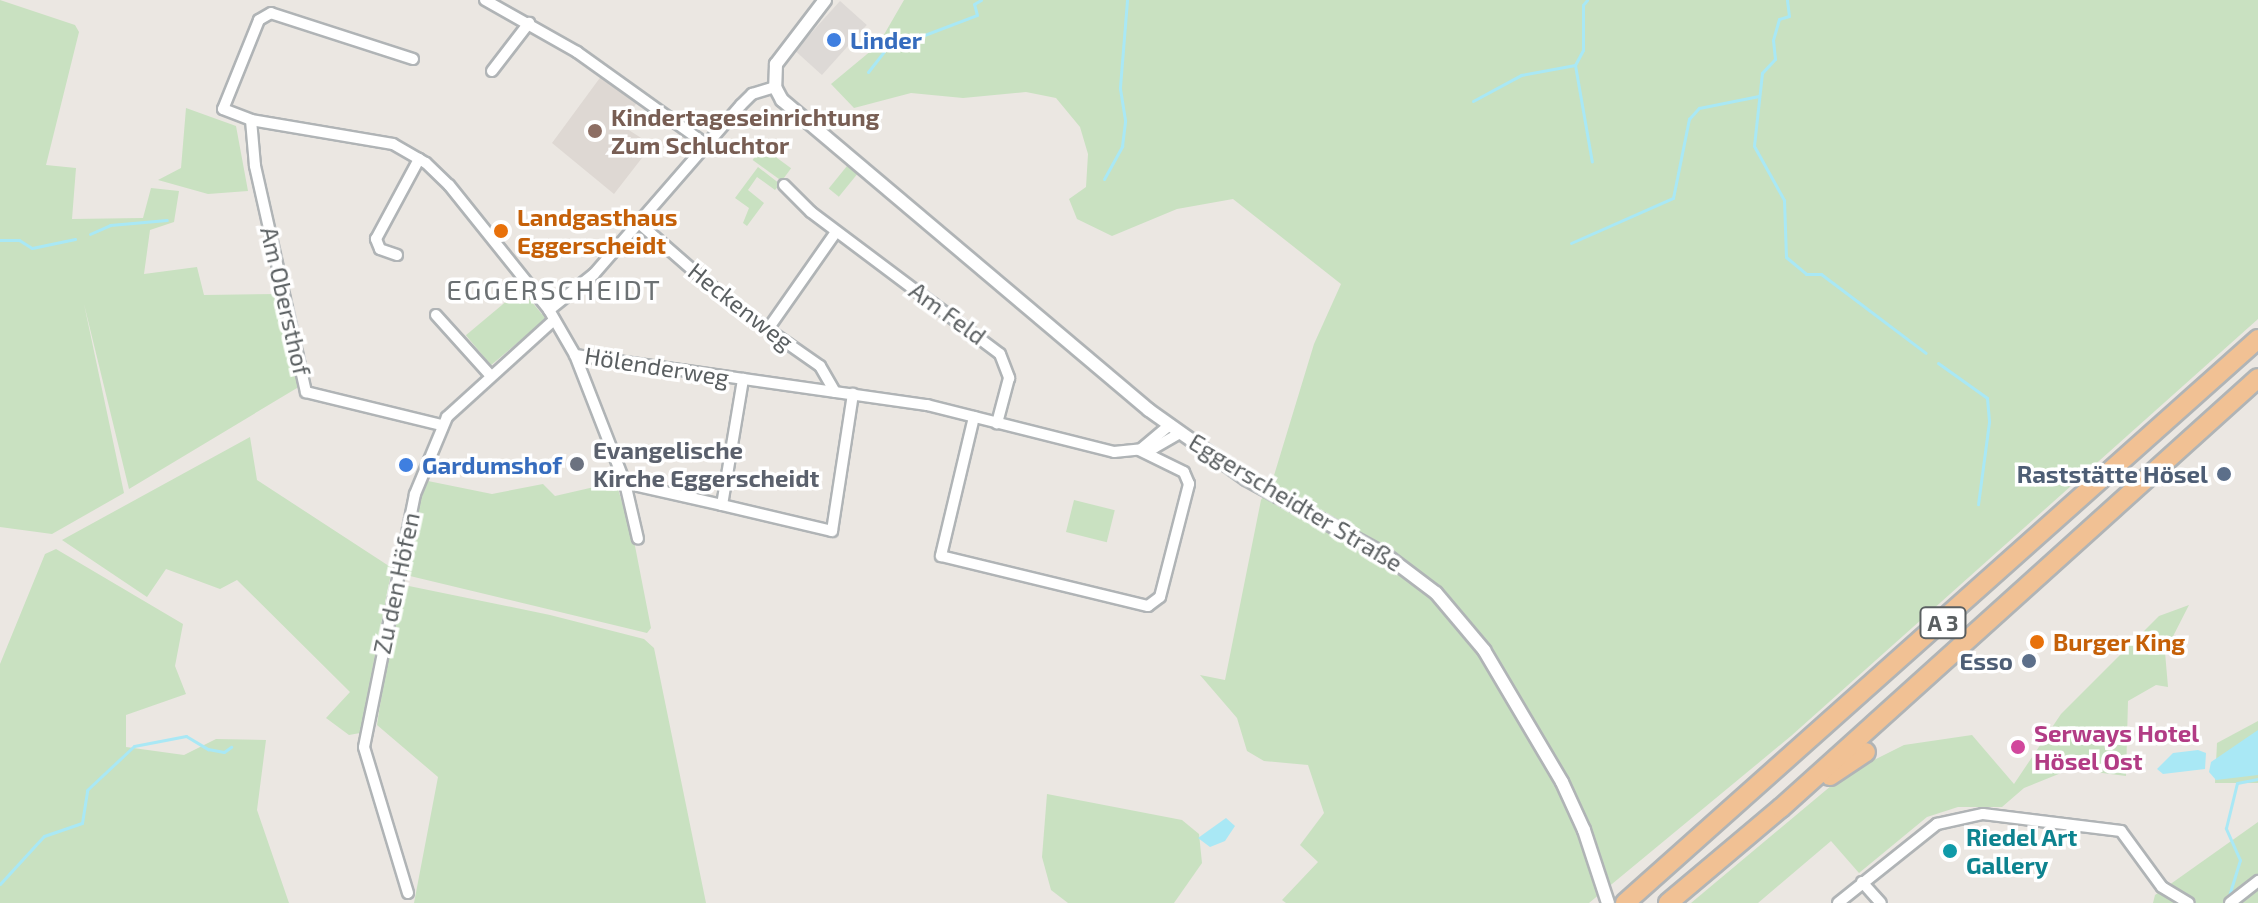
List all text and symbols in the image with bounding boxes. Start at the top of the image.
place label: Linder [850,26,922,54]
marker: Linder [825,31,843,49]
place label: Kindertageseinrichtung Zum Schluchtor [611,103,880,159]
marker: Kindertageseinrichtung Zum Schluchtor [586,122,604,140]
place label: Landgasthaus Eggerscheidt [517,203,677,259]
marker: Landgasthaus Eggerscheidt [492,222,510,240]
street label: Am Obersthof [255,224,317,378]
street label: Heckenweg [683,256,799,356]
district label: EGGERSCHEIDT [446,272,662,306]
street label: Am Feld [904,276,992,350]
street label: Hölenderweg [583,340,731,392]
street label: Eggerscheidter Straße [1184,427,1408,577]
place label: Evangelische Kirche Eggerscheidt [593,436,819,492]
place label: Gardumshof [422,451,562,479]
marker: Evangelische Kirche Eggerscheidt [568,455,586,473]
marker: Gardumshof [397,456,415,474]
place label: Raststätte Hösel [2017,460,2208,488]
marker: Raststätte Hösel [2215,465,2233,483]
street label: Zu den Höfen [367,510,425,656]
road number: A 3 [1919,605,1967,641]
place label: Burger King [2053,628,2186,656]
marker: Burger King [2028,633,2046,651]
place label: Esso [1959,647,2013,675]
marker: Esso [2020,652,2038,670]
place label: Serways Hotel Hösel Ost [2034,719,2199,775]
marker: Serways Hotel Hösel Ost [2009,738,2027,756]
place label: Riedel Art Gallery [1966,823,2078,879]
marker: Riedel Art Gallery [1941,842,1959,860]

